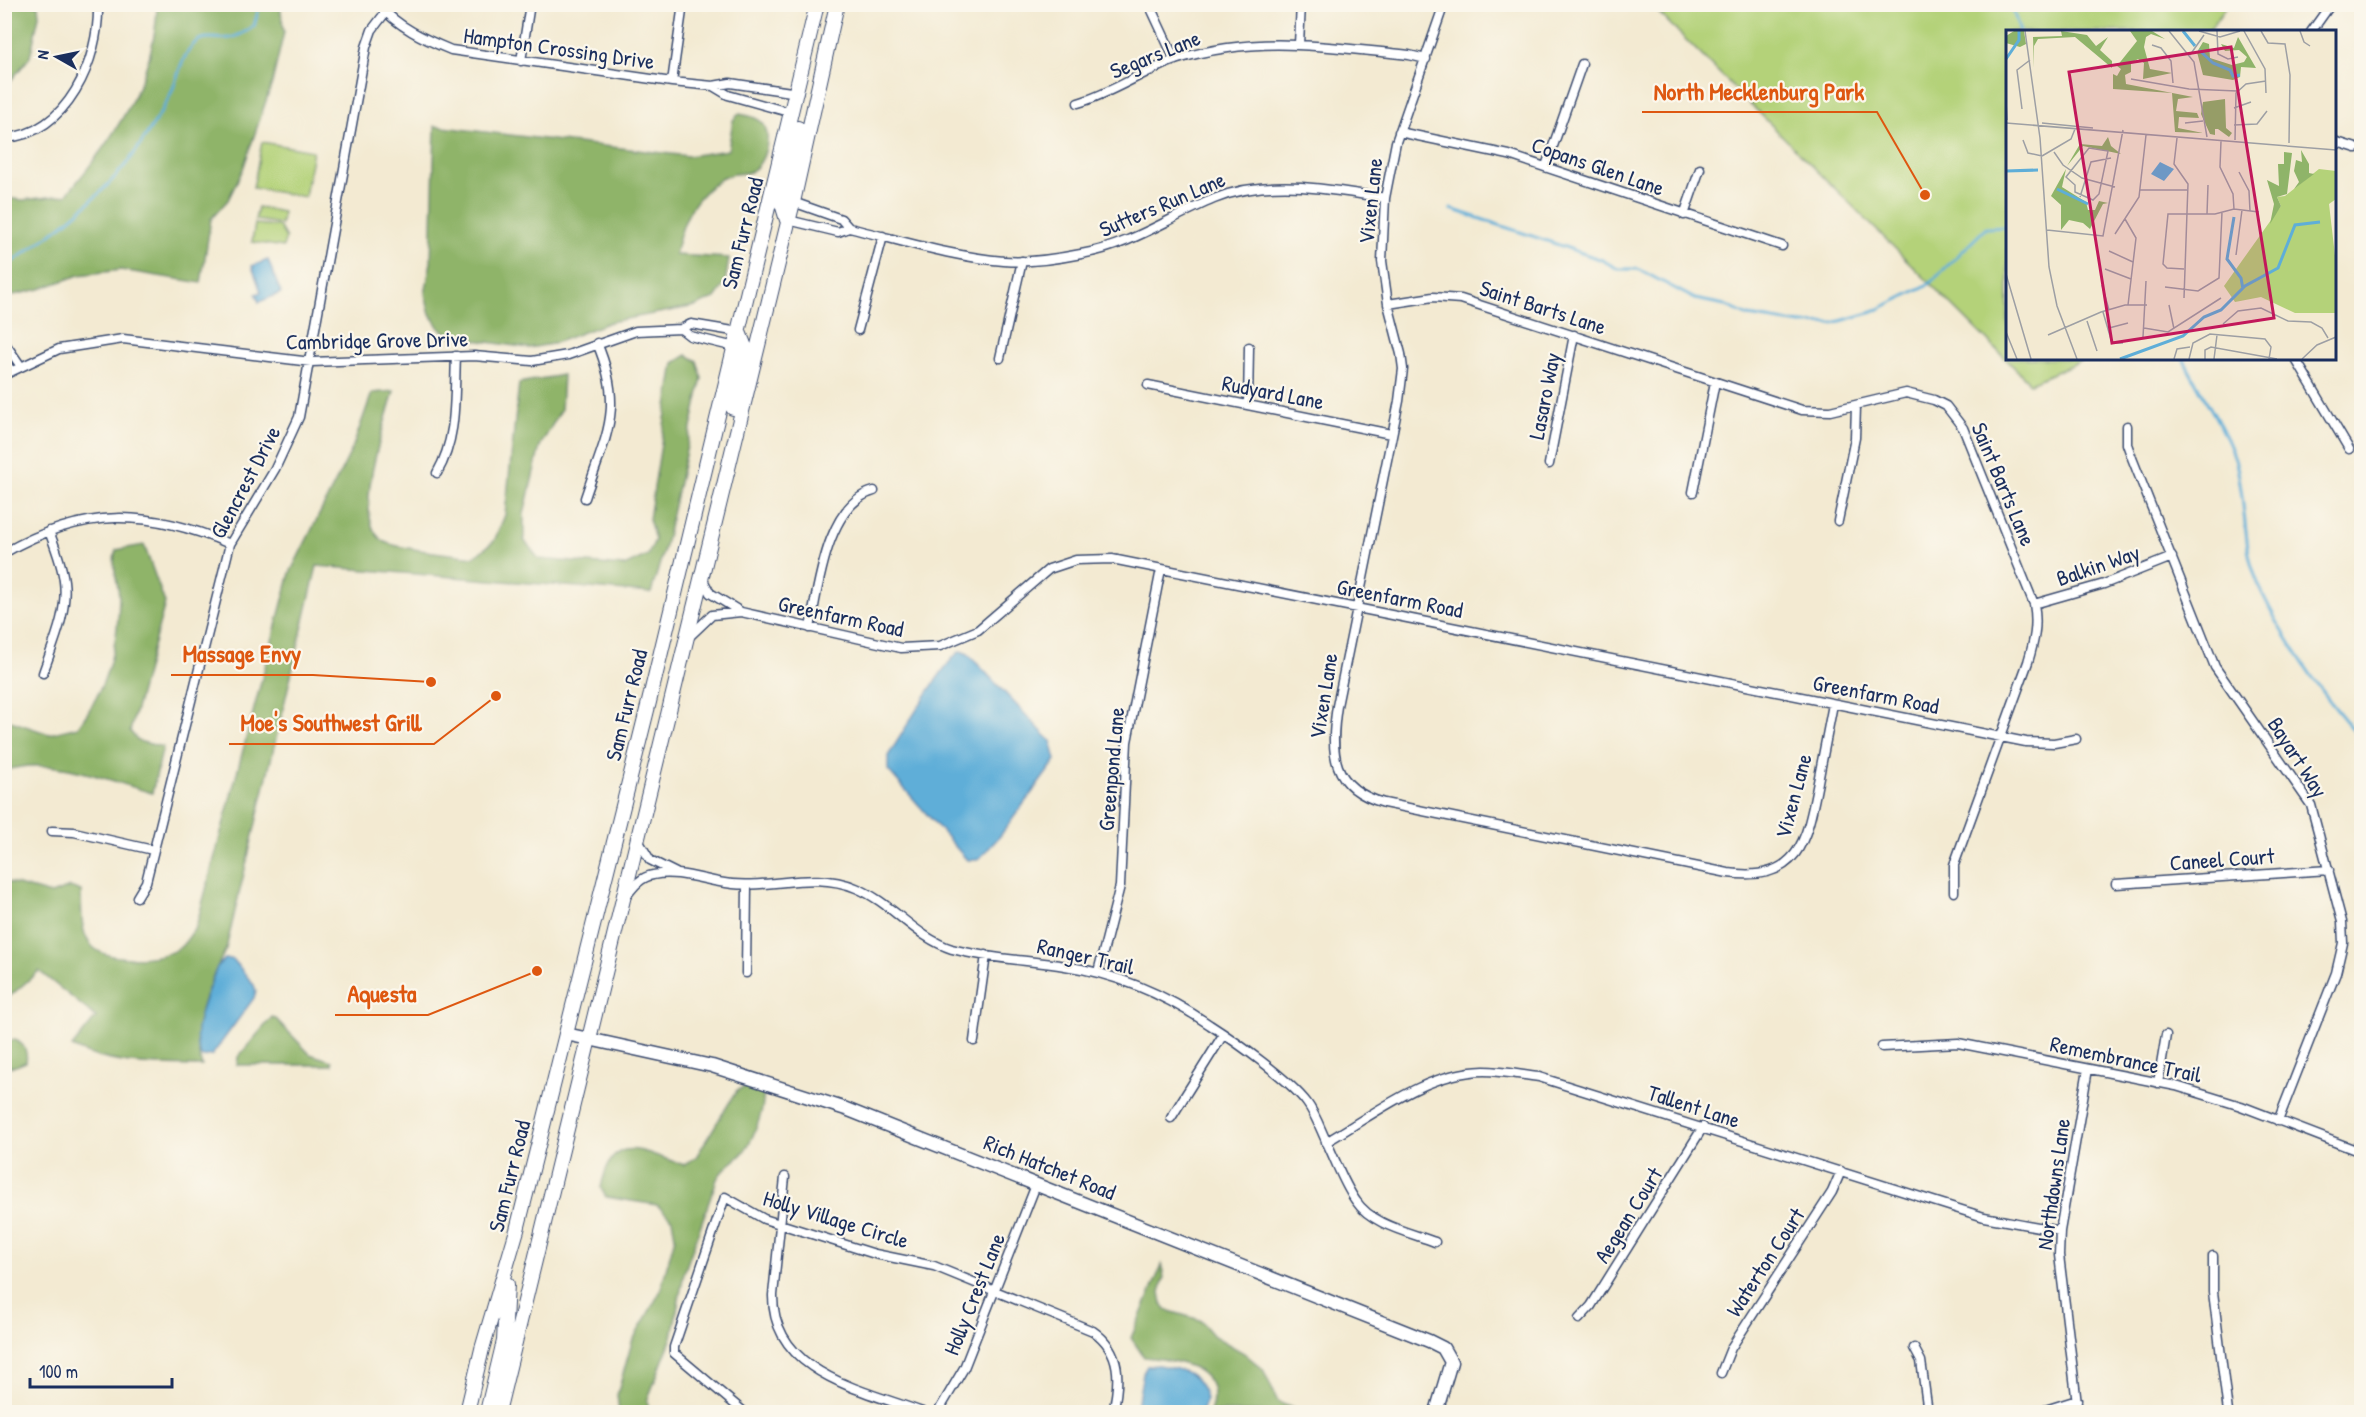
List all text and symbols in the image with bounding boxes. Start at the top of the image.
street label: Hampton Crossing Drive [462,20,656,76]
street label: Segars Lane [1105,22,1205,86]
north arrow [27,27,87,87]
inset map [2006,30,2336,360]
text: N [31,48,54,61]
callout: North Mecklenburg Park [1642,70,1877,112]
text: North Mecklenburg Park [1654,75,1864,108]
street label: Copans Glen Lane [1528,129,1668,203]
street label: Vixen Lane [1351,156,1389,246]
street label: Sutters Run Lane [1094,164,1230,244]
street label: Sam Furr Road [714,174,770,292]
street label: Saint Barts Lane [1476,272,1610,342]
street label: Cambridge Grove Drive [286,323,469,357]
street label: Lasaro Way [1521,350,1567,442]
street label: Rudyard Lane [1220,367,1327,417]
street label: Saint Barts Lane [1965,418,2044,550]
street label: Glencrest Drive [203,420,287,544]
street label: Balkin Way [2052,537,2144,593]
street label: Greenfarm Road [1335,571,1466,625]
street label: Greenfarm Road [775,588,907,644]
callout: Massage Envy [171,633,313,675]
text: Massage Envy [183,637,301,670]
street label: Sam Furr Road [598,646,654,764]
street label: Vixen Lane [1301,651,1345,741]
street label: Greenfarm Road [1811,667,1942,721]
callout: Moe's Southwest Grill [229,702,434,744]
text: Moe's Southwest Grill [241,706,422,738]
street label: Greenpond Lane [1091,706,1131,832]
street label: Bayart Way [2261,711,2335,803]
street label: Vixen Lane [1767,750,1819,842]
street label: Caneel Court [2169,840,2276,878]
street label: Ranger Trail [1034,930,1138,982]
callout: Aquesta [335,973,428,1015]
text: Aquesta [348,977,417,1010]
street label: Remembrance Trail [2048,1028,2205,1090]
street label: Tallent Lane [1644,1077,1744,1135]
street label: Northdowns Lane [2029,1116,2077,1252]
street label: Sam Furr Road [481,1117,537,1235]
street label: Rich Hatchet Road [980,1127,1121,1207]
street label: Aegean Court [1587,1161,1669,1269]
street label: Holly Village Circle [760,1183,913,1255]
street label: Waterton Court [1719,1201,1812,1322]
street label: Holly Crest Lane [936,1228,1012,1359]
scale bar [30,1351,172,1389]
text: 100 m [39,1359,78,1384]

